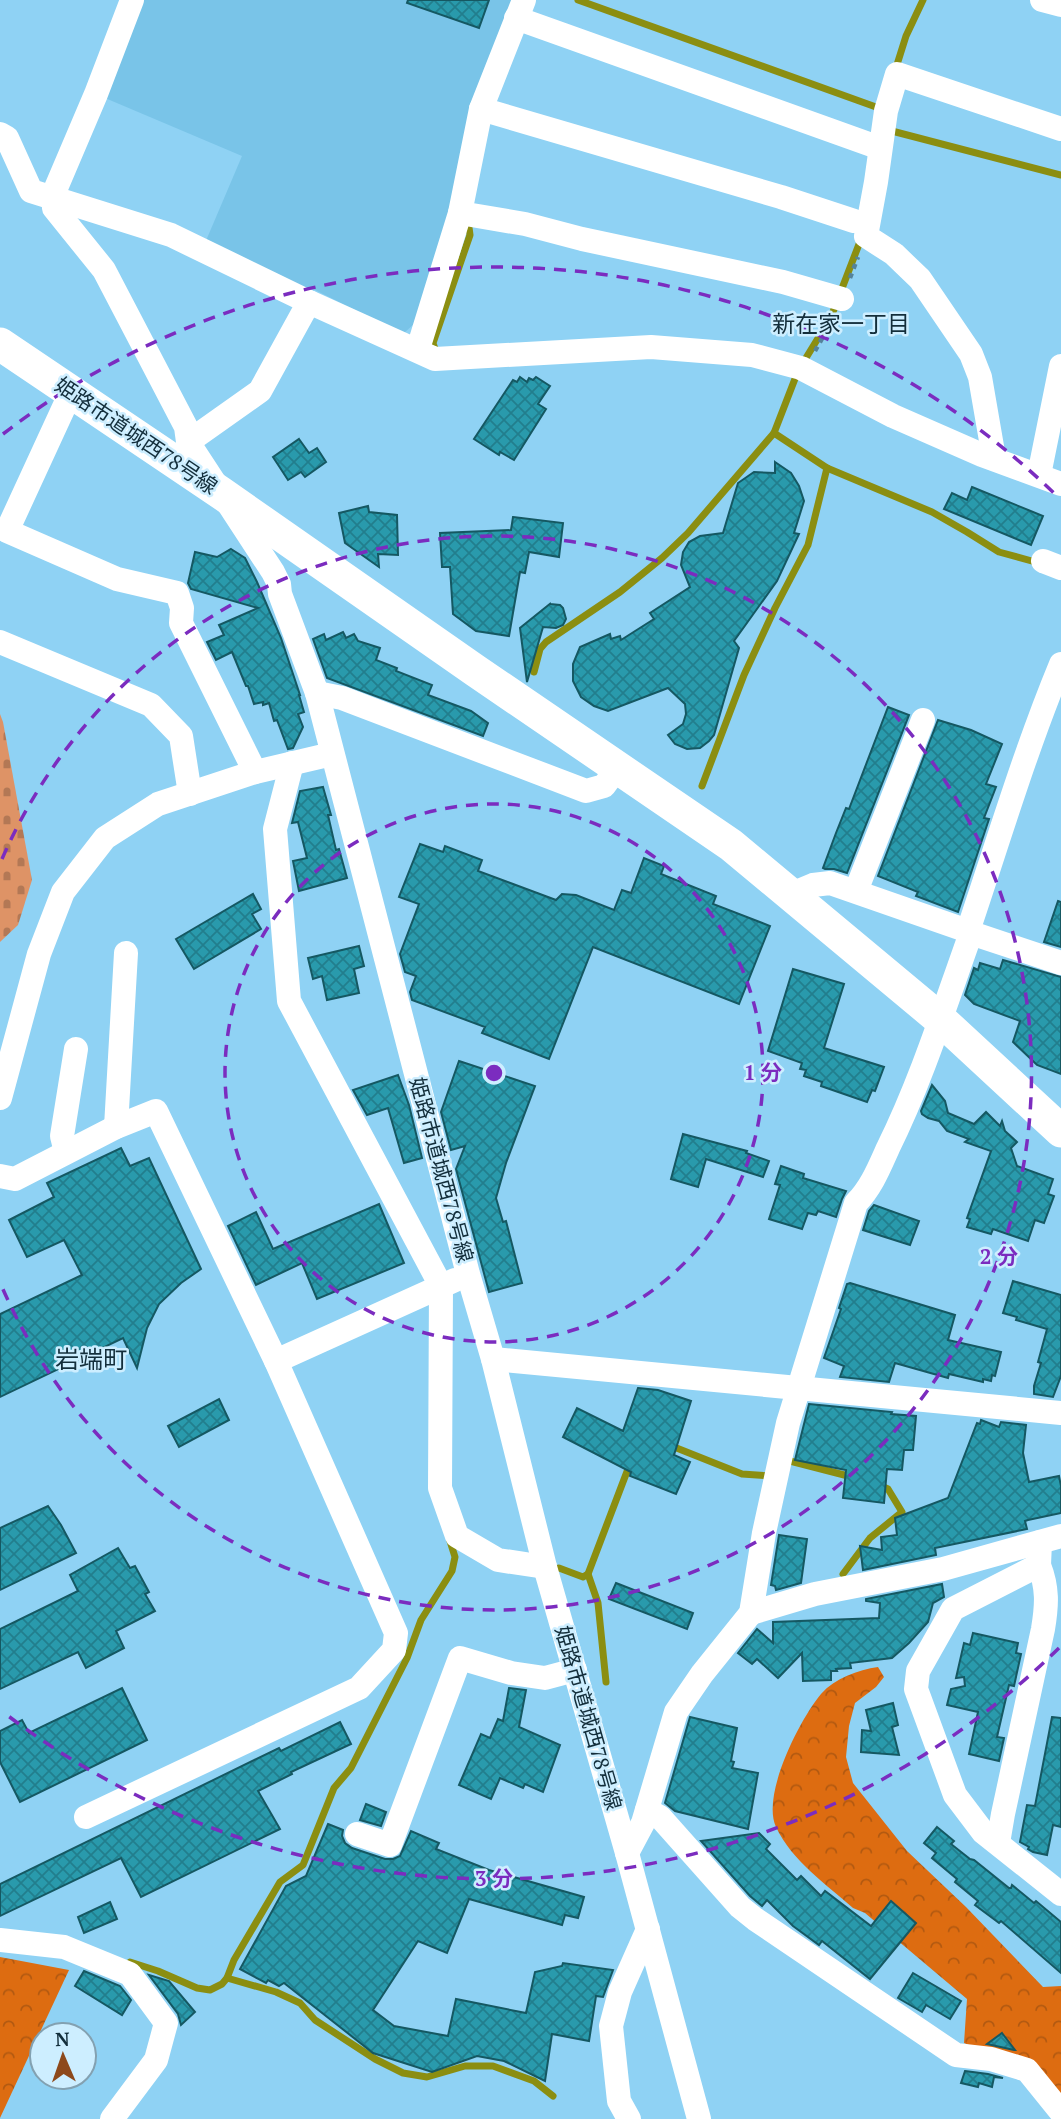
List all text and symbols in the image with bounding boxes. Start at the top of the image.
district label: 新在家一丁目 [772,308,910,339]
street label: 姫路市道城西78号線 [50,370,223,500]
text: 1 分 [744,1058,782,1086]
centre of rings [482,1061,506,1085]
street label: 姫路市道城西78号線 [404,1074,480,1265]
text: 2 分 [980,1242,1018,1270]
district label: 岩端町 [55,1343,127,1375]
street label: 姫路市道城西78号線 [549,1622,629,1813]
text: 3 分 [475,1864,513,1892]
north arrow [28,2021,98,2091]
text: N [55,2026,71,2051]

